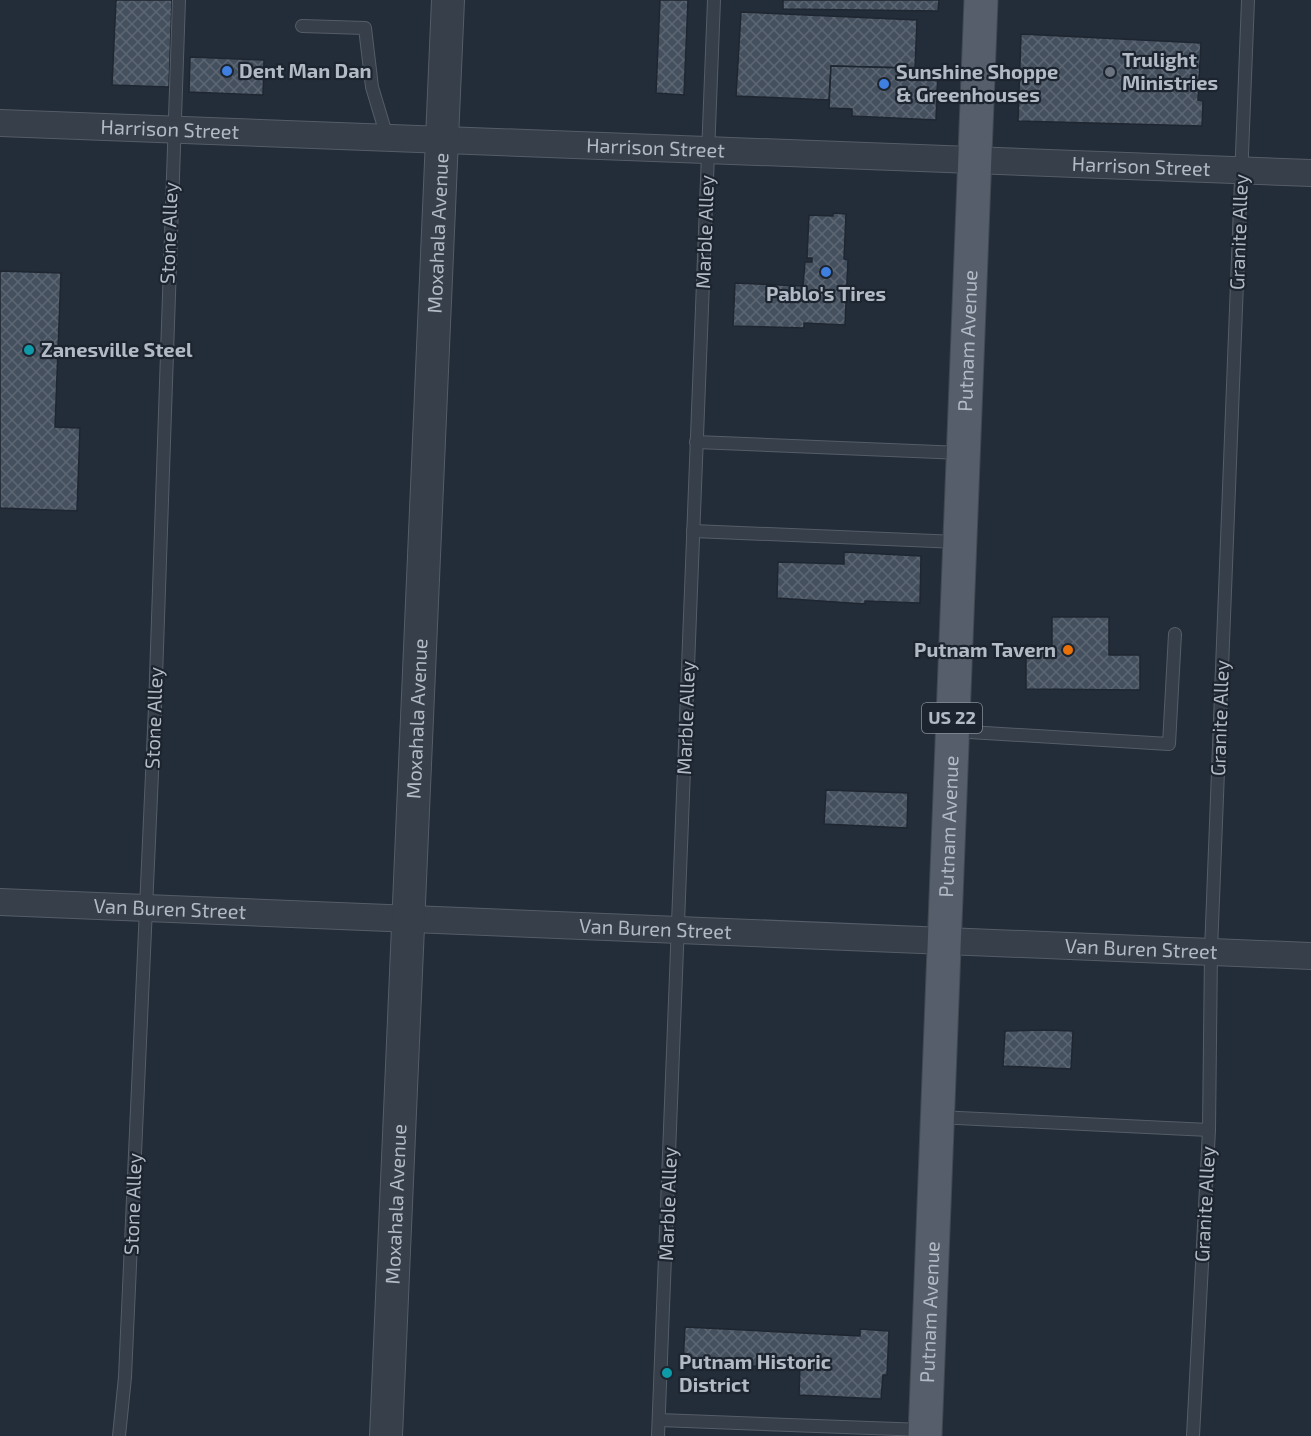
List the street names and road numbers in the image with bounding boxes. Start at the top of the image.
street label: Harrison Street [100,114,240,143]
street label: Harrison Street [586,132,726,162]
street label: Harrison Street [1071,151,1211,180]
street label: Moxahala Avenue [421,152,452,314]
street label: Granite Alley [1224,173,1252,290]
street label: Marble Alley [690,174,718,289]
street label: Stone Alley [154,181,182,284]
street label: Putnam Avenue [952,269,981,412]
street label: Moxahala Avenue [401,638,431,799]
street label: Granite Alley [1205,659,1233,776]
street label: Marble Alley [671,660,699,775]
street label: Stone Alley [139,666,167,769]
road number: US 22 [922,703,982,733]
street label: Putnam Avenue [933,755,963,898]
street label: Van Buren Street [93,893,247,923]
street label: Van Buren Street [579,913,733,943]
street label: Van Buren Street [1064,933,1218,963]
street label: Moxahala Avenue [380,1123,410,1285]
street label: Granite Alley [1189,1145,1219,1263]
street label: Marble Alley [653,1146,681,1261]
street label: Stone Alley [118,1152,146,1255]
street label: Putnam Avenue [914,1241,944,1383]

